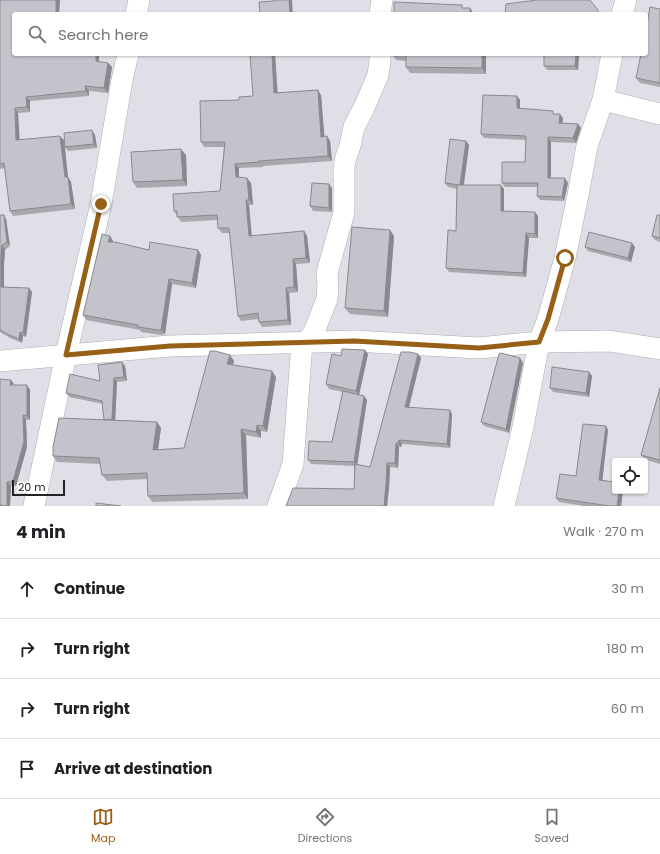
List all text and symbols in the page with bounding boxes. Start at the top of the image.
search box [12,12,648,56]
icon: search [26,23,48,45]
text: Search here [58,24,148,45]
route end [92,195,110,213]
route start [556,249,574,267]
map controls [612,458,648,494]
button: locate [612,458,648,494]
scale bar [12,478,65,497]
text: 20 m [18,479,46,495]
text: 4 min [16,520,66,544]
text: Walk · 270 m [563,522,644,541]
icon: ahead [16,578,38,600]
text: Continue [54,578,125,599]
text: 30 m [611,579,644,598]
icon: right [16,638,38,660]
text: Turn right [54,638,130,659]
text: 180 m [607,639,644,658]
icon: right [16,698,38,720]
text: Turn right [54,698,130,719]
text: 60 m [611,699,644,718]
icon: arrive [16,758,38,780]
text: Arrive at destination [54,758,212,779]
tab: Map [91,806,115,847]
tab: Directions [298,806,352,847]
tab: Saved [535,806,569,847]

